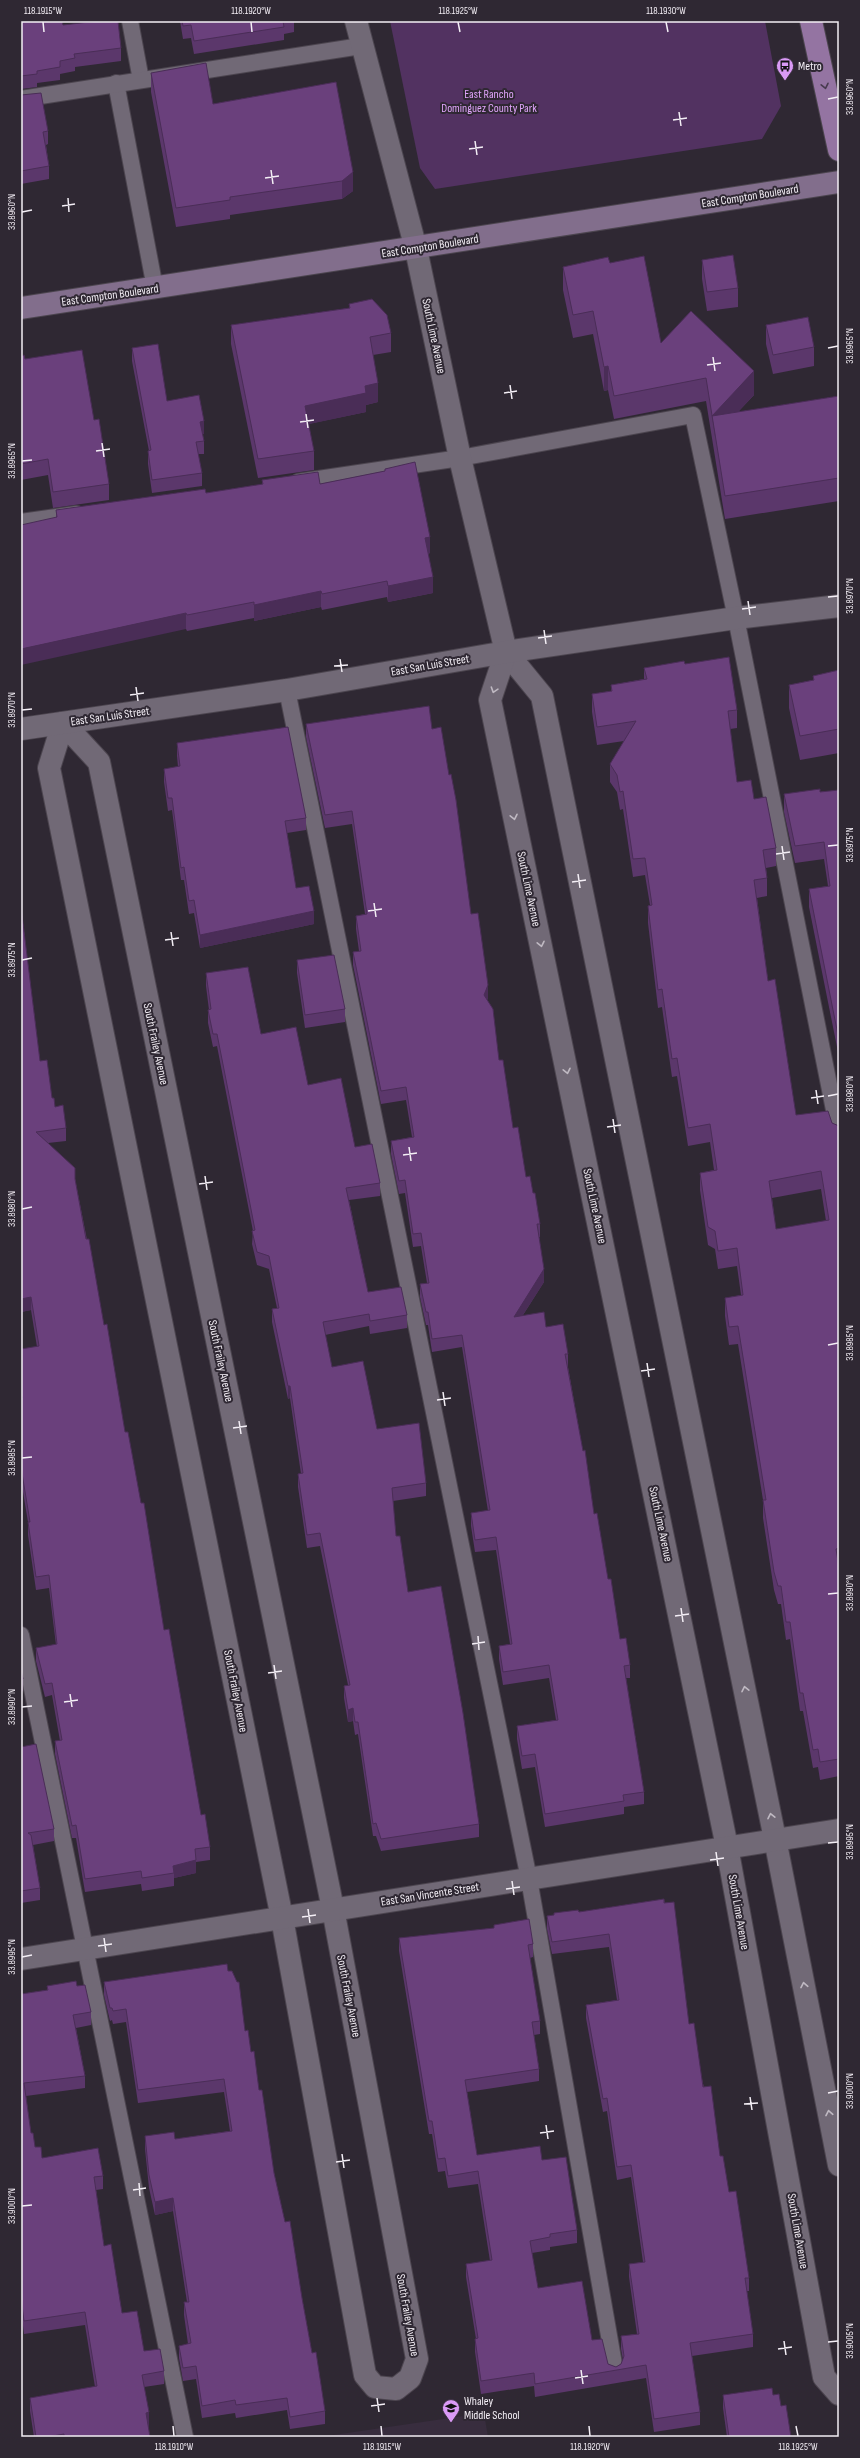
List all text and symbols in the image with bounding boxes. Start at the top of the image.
text: 118.1915°W [24,5,63,17]
text: 118.1920°W [231,5,271,17]
text: 118.1925°W [439,5,478,17]
text: 118.1930°W [646,5,686,17]
bus stop icon: Metro [775,56,795,81]
place label: Metro [798,59,822,74]
text: 33.8960°N [844,79,856,115]
one-way arrow [820,83,828,90]
park label: East Rancho Dominguez County Park [441,87,537,116]
street label: East Compton Boulevard [701,181,800,212]
text: 33.8960°N [6,194,18,230]
street label: East Compton Boulevard [381,231,480,262]
street label: East Compton Boulevard [61,281,160,310]
street label: South Lime Avenue [418,297,449,375]
text: 33.8965°N [844,328,856,364]
text: 33.8965°N [6,443,18,479]
text: 33.8970°N [844,578,856,614]
street label: East San Luis Street [390,651,471,680]
one-way arrow [490,686,499,693]
text: 33.8970°N [6,692,18,728]
street label: East San Luis Street [70,704,151,729]
one-way arrow [510,813,518,820]
text: 33.8975°N [844,827,856,863]
street label: South Lime Avenue [513,850,544,928]
one-way arrow [536,941,544,947]
text: 33.8975°N [6,942,18,978]
street label: South Frailey Avenue [140,1002,172,1087]
one-way arrow [562,1068,571,1074]
text: 33.8980°N [844,1076,856,1112]
street label: South Lime Avenue [579,1167,610,1245]
text: 33.8980°N [6,1191,18,1227]
street label: South Frailey Avenue [205,1319,237,1404]
text: 33.8985°N [844,1325,856,1361]
text: 33.8985°N [6,1440,18,1476]
street label: South Lime Avenue [645,1485,676,1563]
text: 33.8990°N [844,1575,856,1611]
street label: South Frailey Avenue [220,1649,251,1734]
one-way arrow [741,1686,749,1692]
text: 33.8990°N [6,1689,18,1725]
one-way arrow [767,1813,775,1819]
text: 33.8995°N [844,1824,856,1860]
street label: South Lime Avenue [724,1873,753,1951]
street label: East San Vincente Street [380,1879,481,1910]
text: 33.8995°N [6,1939,18,1975]
street label: South Frailey Avenue [333,1954,364,2039]
one-way arrow [800,1982,809,1988]
text: 33.9000°N [844,2073,856,2109]
one-way arrow [825,2109,833,2116]
text: 33.9000°N [6,2188,18,2224]
street label: South Lime Avenue [783,2192,812,2270]
street label: South Frailey Avenue [393,2273,422,2358]
text: 33.9005°N [844,2323,856,2359]
place label: Whaley Middle School [464,2394,520,2423]
school or university icon: Whaley Middle School [441,2398,461,2423]
text: 118.1910°W [155,2441,194,2453]
text: 118.1915°W [363,2441,402,2453]
text: 118.1920°W [570,2441,610,2453]
text: 118.1925°W [779,2441,818,2453]

